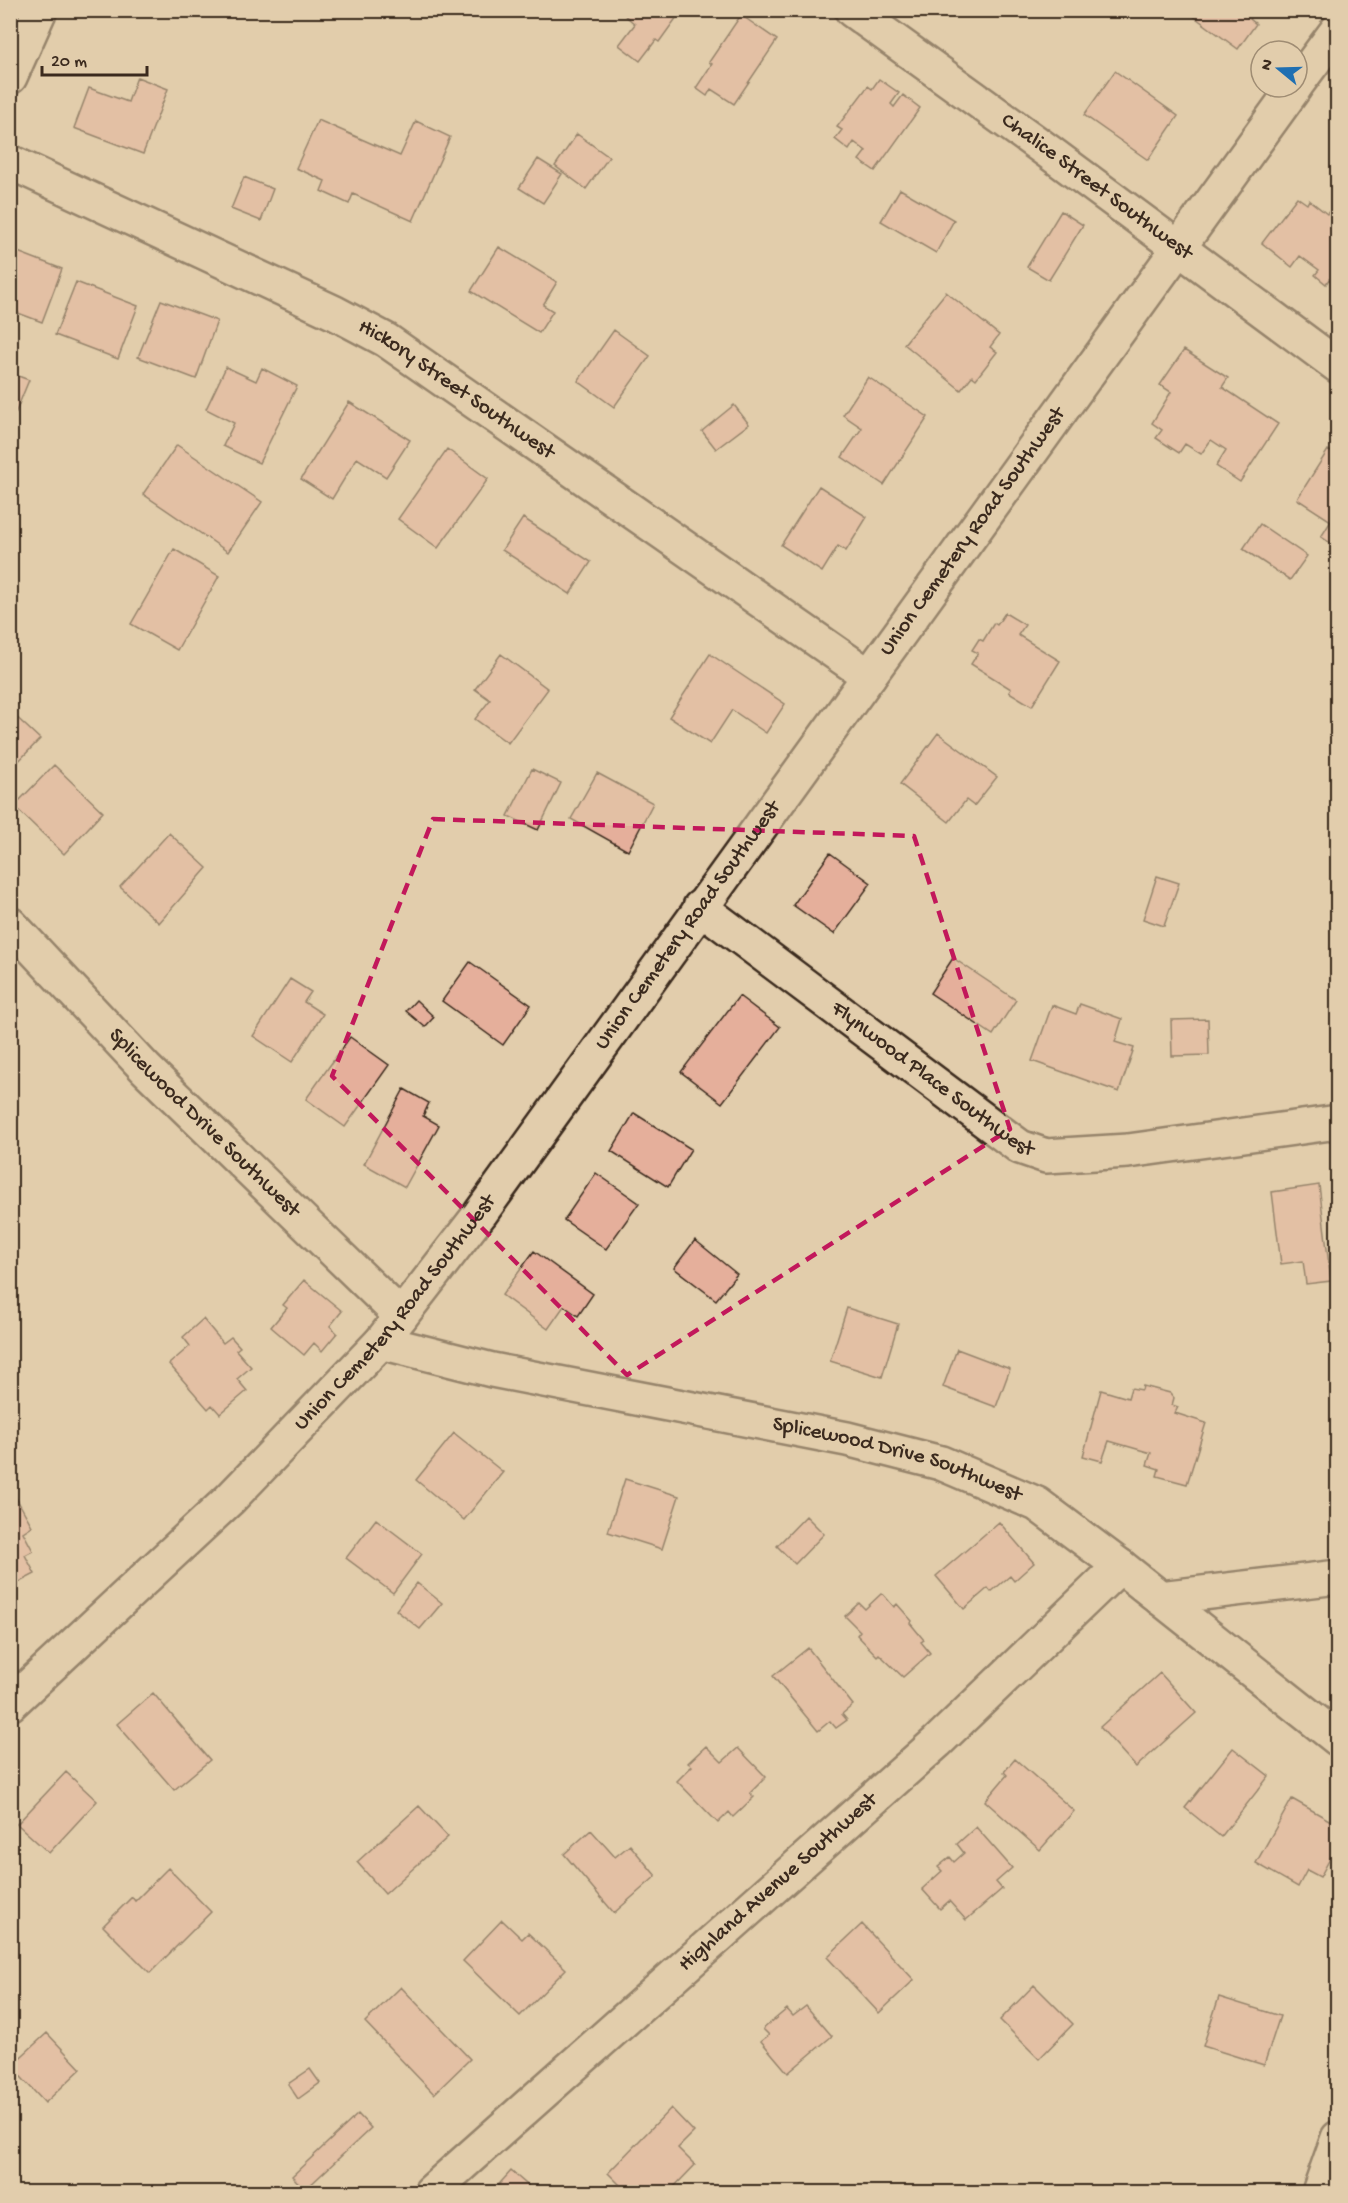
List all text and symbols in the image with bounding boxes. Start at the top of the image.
scale bar [42,39,147,77]
north arrow [1249,39,1309,99]
text: 20 m [51,52,87,73]
text: N [1257,57,1279,73]
street label: Chalice Street Southwest [995,108,1199,268]
street label: Hickory Street Southwest [353,314,561,467]
street label: Union Cemetery Road Southwest [874,401,1073,662]
street label: Union Cemetery Road Southwest [590,795,788,1055]
street label: Flynwood Place Southwest [825,996,1039,1164]
street label: Splicewood Drive Southwest [102,1023,306,1225]
street label: Union Cemetery Road Southwest [289,1188,504,1437]
street label: Splicewood Drive Southwest [770,1412,1027,1510]
street label: Highland Avenue Southwest [674,1787,885,1978]

